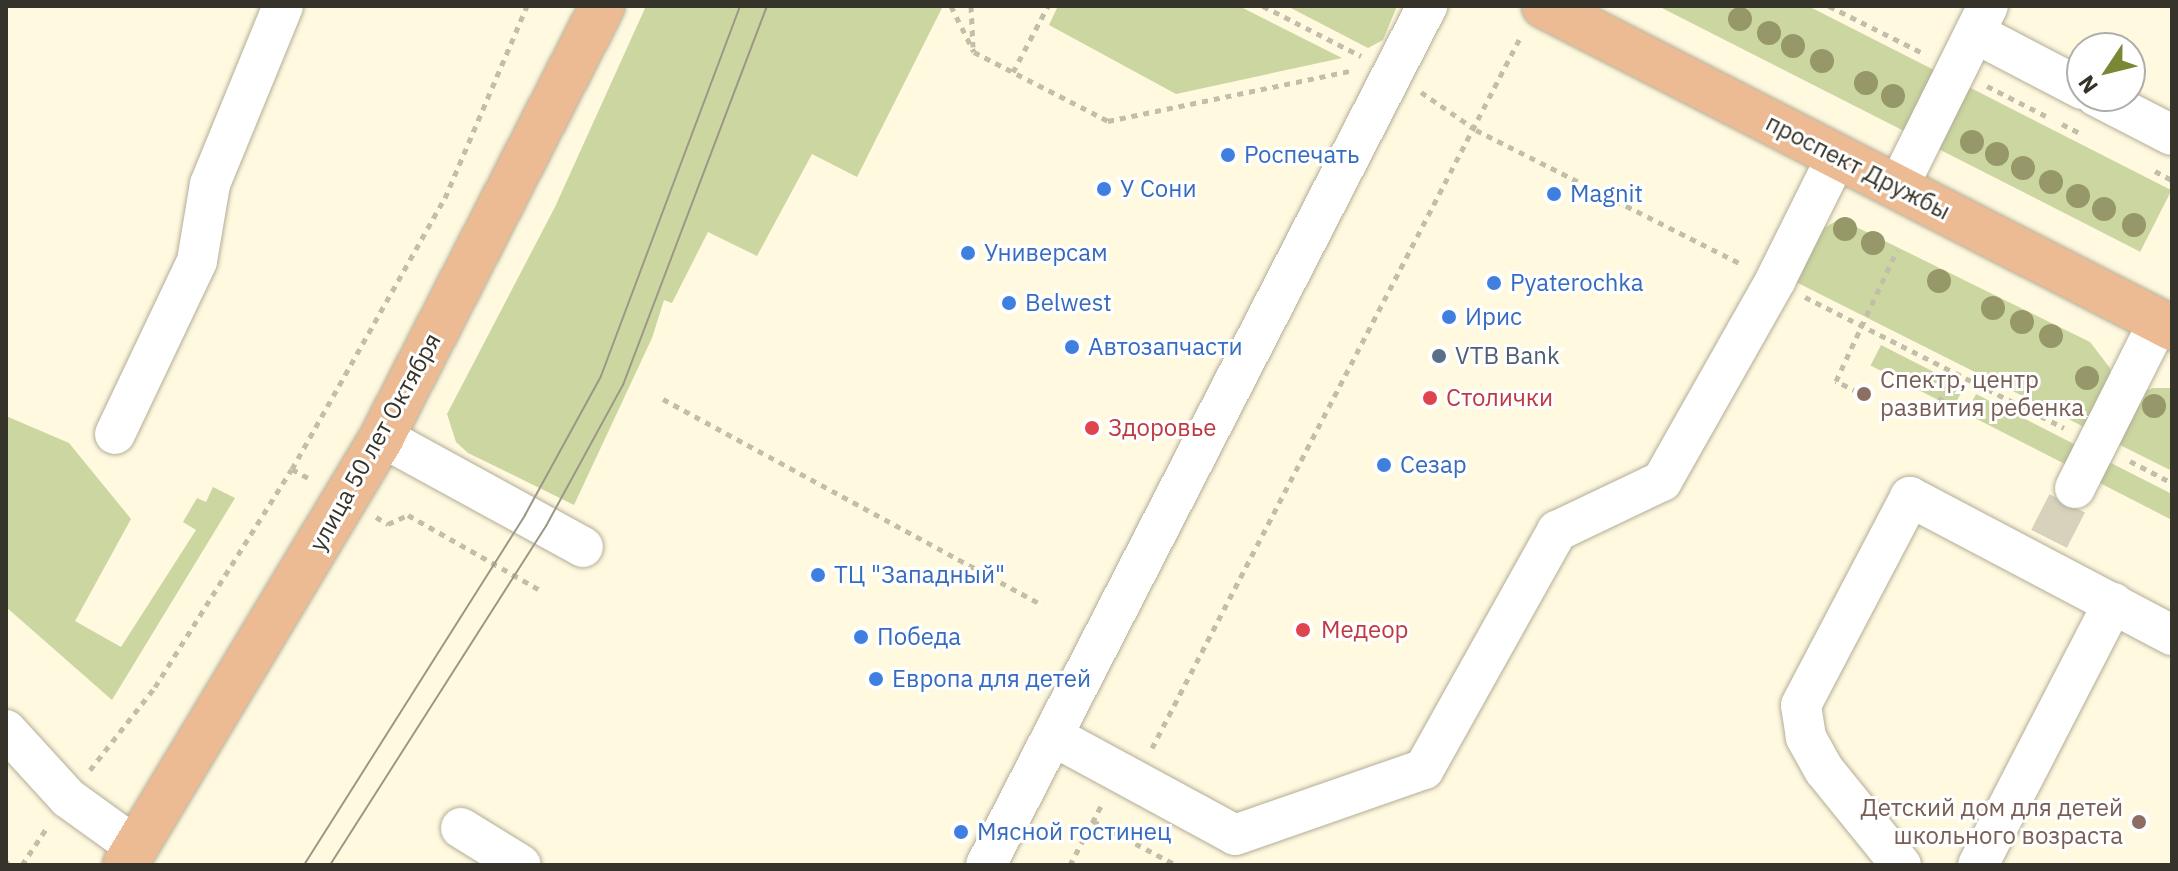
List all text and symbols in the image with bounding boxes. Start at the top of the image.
north arrow [2066,32,2146,112]
text: N [2071,70,2104,100]
street label: проспект Дружбы [1761,108,1955,226]
place label: Роспечать [1244,141,1360,169]
marker: Роспечать [1219,146,1237,164]
place label: У Сони [1120,175,1197,203]
marker: У Сони [1095,180,1113,198]
place label: Magnit [1570,180,1643,208]
marker: Magnit [1545,185,1563,203]
place label: Универсам [984,239,1108,267]
marker: Универсам [959,244,977,262]
place label: Pyaterochka [1510,269,1644,297]
marker: Pyaterochka [1485,274,1503,292]
place label: Belwest [1025,289,1112,317]
marker: Belwest [1000,294,1018,312]
place label: Ирис [1465,303,1522,331]
marker: Ирис [1440,308,1458,326]
street label: улица 50 лет Октября [303,328,447,556]
place label: Автозапчасти [1088,333,1243,361]
marker: Автозапчасти [1063,338,1081,356]
place label: VTB Bank [1455,342,1560,370]
marker: VTB Bank [1430,347,1448,365]
place label: Спектр, центр развития ребенка [1880,366,2084,422]
place label: Столички [1446,384,1553,412]
marker: Спектр, центр развития ребенка [1855,385,1873,403]
marker: Столички [1421,389,1439,407]
place label: Здоровье [1108,414,1216,442]
marker: Здоровье [1083,419,1101,437]
place label: Сезар [1400,451,1467,479]
marker: Сезар [1375,456,1393,474]
place label: ТЦ "Западный" [834,561,1005,589]
marker: ТЦ "Западный" [809,566,827,584]
place label: Медеор [1321,616,1409,644]
marker: Медеор [1292,619,1314,641]
place label: Победа [877,623,961,651]
marker: Победа [852,628,870,646]
place label: Европа для детей [892,665,1091,693]
marker: Европа для детей [867,670,885,688]
place label: Детский дом для детей школьного возраста [1860,794,2123,850]
marker: Детский дом для детей школьного возраста [2130,813,2148,831]
place label: Мясной гостинец [977,818,1171,846]
marker: Мясной гостинец [952,823,970,841]

